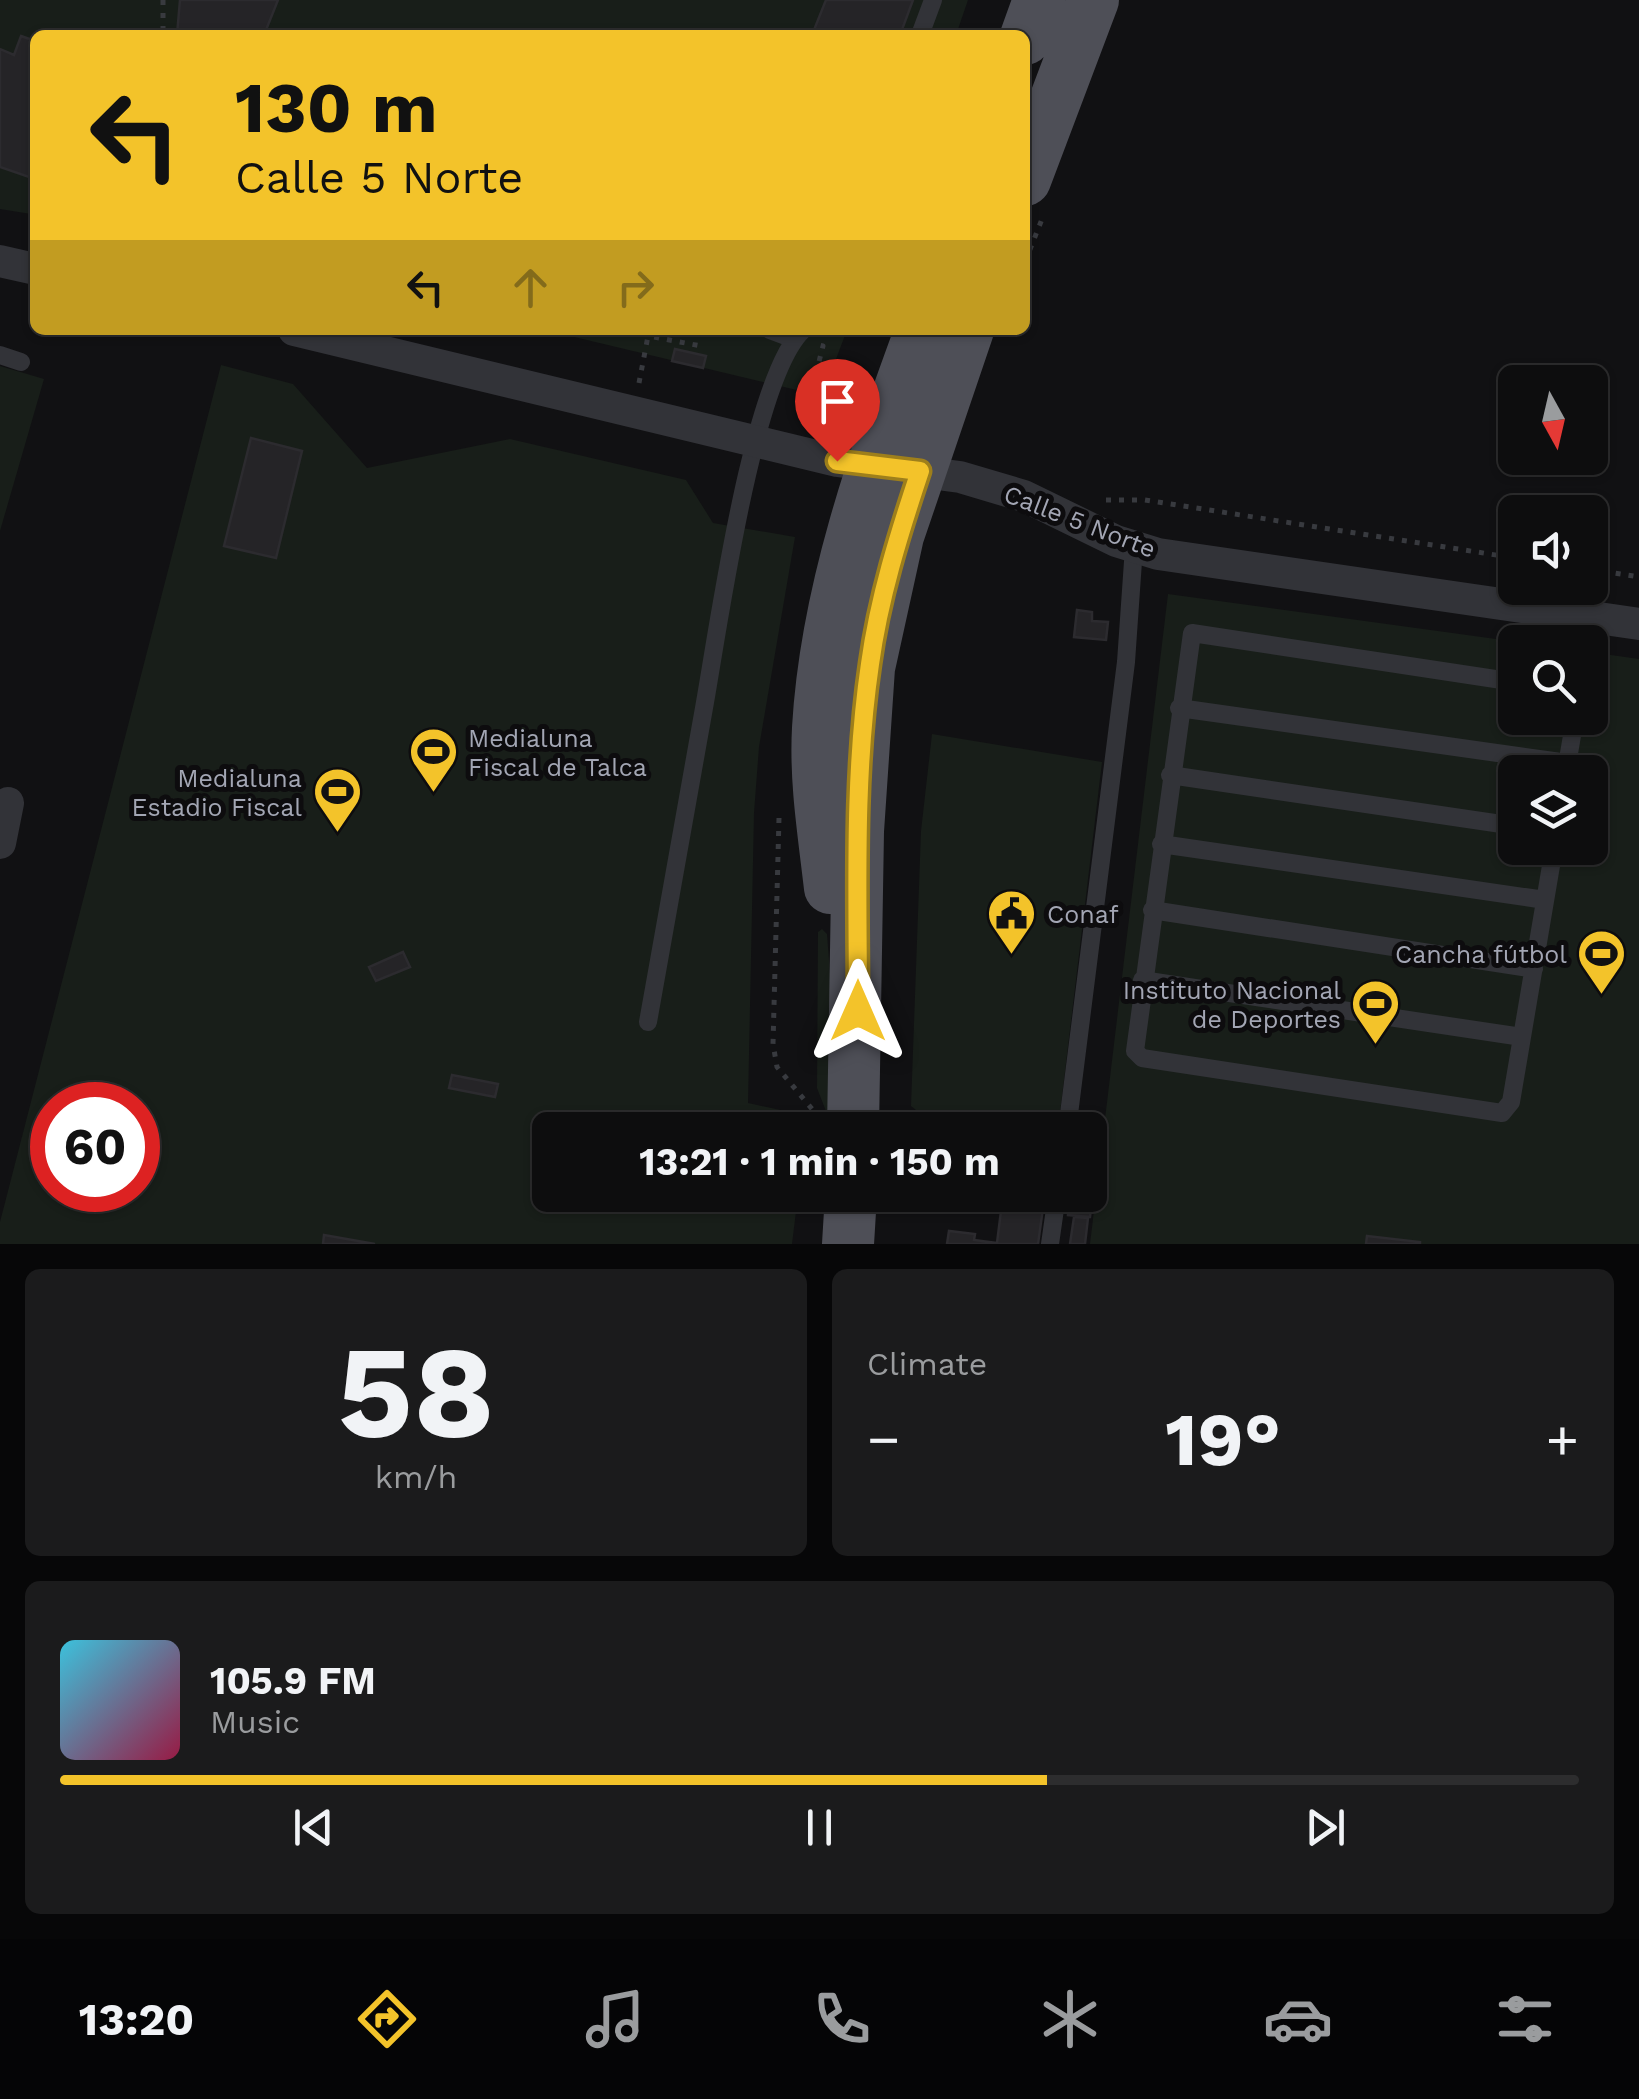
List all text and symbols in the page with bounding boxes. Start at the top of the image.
text: 130 m [235,67,438,149]
icon: left [70,70,200,200]
text: Calle 5 Norte [235,151,523,204]
icon: left [398,260,453,315]
icon: ahead [503,260,558,315]
icon: right [608,260,663,315]
pin [795,359,880,462]
north arrow [1498,365,1608,475]
map controls [1498,365,1608,865]
icon: arrive [810,374,865,429]
street label: Calle 5 Norte [1000,479,1160,564]
button: sound [1498,495,1608,605]
button: search [1498,625,1608,735]
place label: Medialuna Fiscal de Talca [468,724,647,782]
sports icon: Medialuna Fiscal de Talca [407,726,459,794]
button: layers [1498,755,1608,865]
place label: Medialuna Estadio Fiscal [132,764,302,822]
sports icon: Medialuna Estadio Fiscal [311,766,363,834]
public building icon: Conaf [986,888,1038,956]
place label: Conaf [1047,900,1119,929]
sports icon: Cancha fútbol [1576,928,1628,996]
place label: Cancha fútbol [1395,940,1567,969]
position arrow [806,959,910,1063]
place label: Instituto Nacional de Deportes [1123,976,1341,1034]
sports icon: Instituto Nacional de Deportes [1350,978,1402,1046]
speed limit sign: 60 [30,1082,160,1212]
text: 13:21 · 1 min · 150 m [639,1140,1000,1184]
text: 58 [337,1316,495,1469]
text: Climate [867,1345,987,1383]
text: 19° [1165,1395,1281,1483]
text: − [867,1407,900,1471]
text: + [1546,1407,1579,1471]
text: km/h [375,1458,457,1496]
text: 105.9 FM [210,1659,376,1703]
text: Music [210,1703,300,1741]
icon: previous [286,1800,341,1855]
icon: pause [792,1800,847,1855]
icon: next [1298,1800,1353,1855]
icon: directions [352,1984,422,2054]
icon: music [580,1984,650,2054]
icon: phone [807,1984,877,2054]
icon: climate [1035,1984,1105,2054]
icon: car [1263,1984,1333,2054]
icon: filters [1490,1984,1560,2054]
text: 13:20 [79,1993,194,2046]

